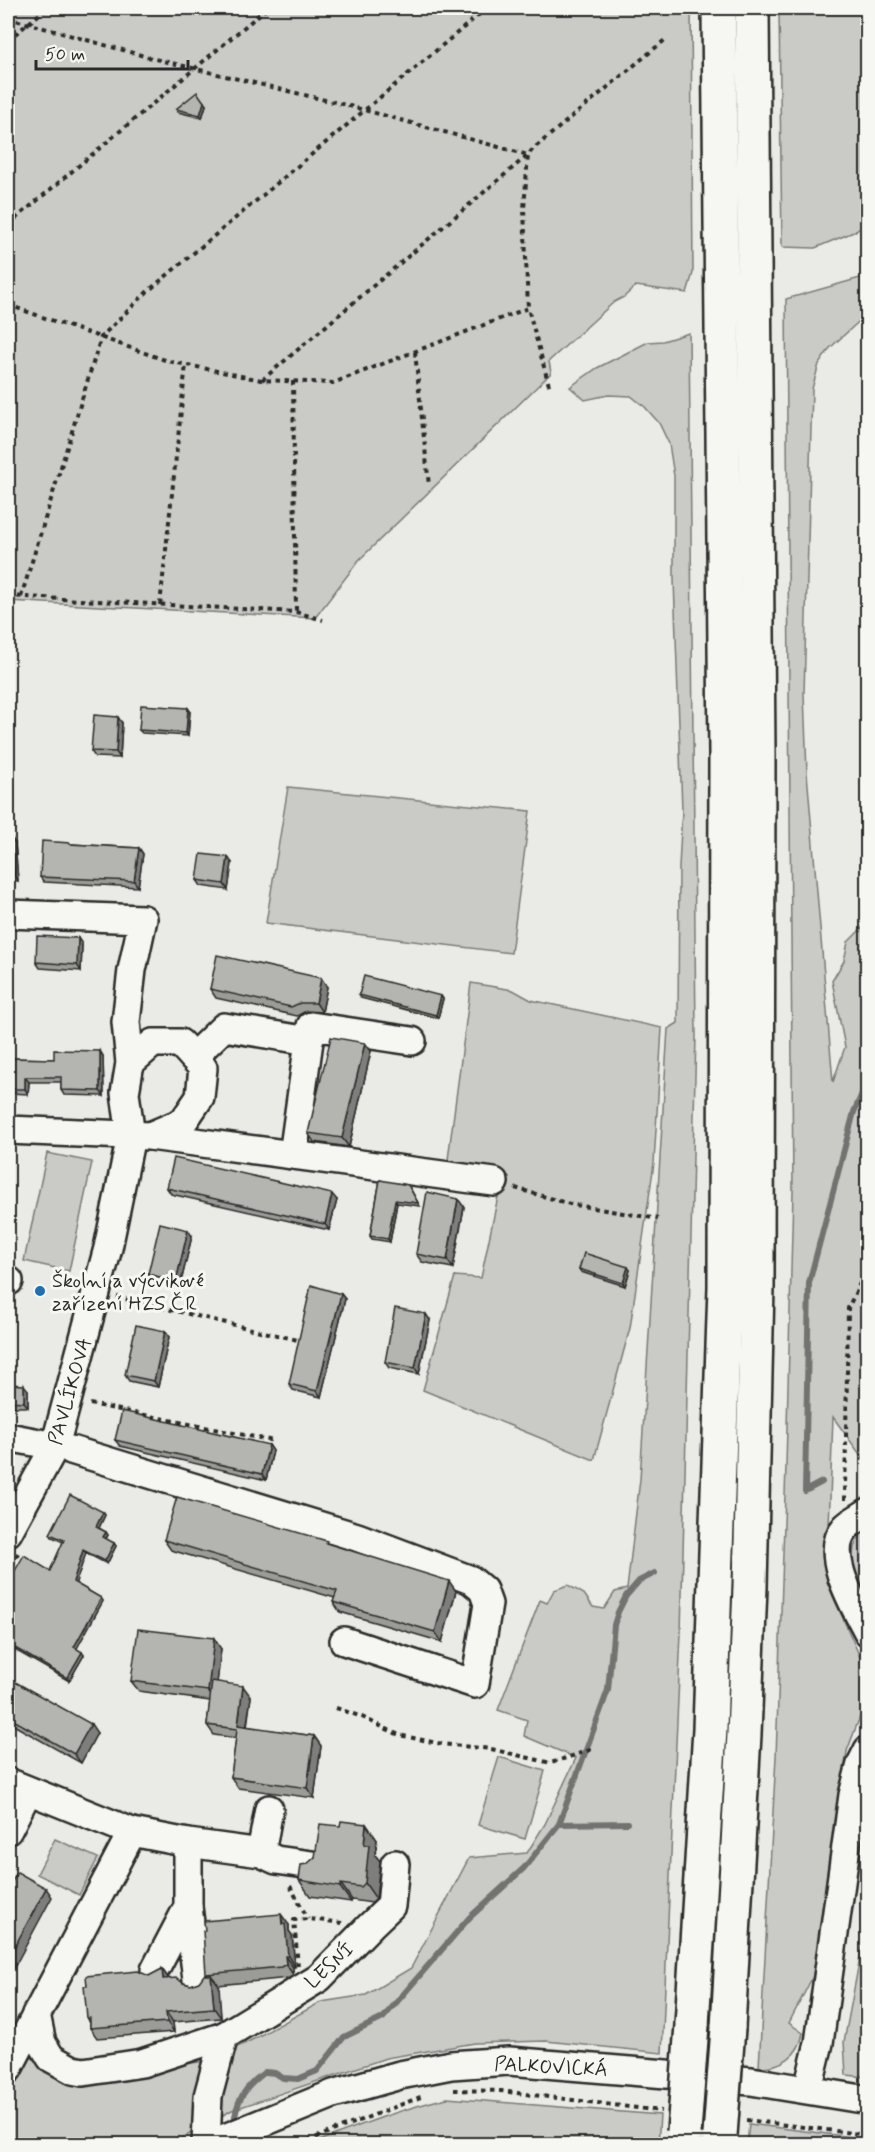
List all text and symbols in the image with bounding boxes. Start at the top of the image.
scale bar [36,33,188,71]
text: 50 m [45,43,85,67]
place label: Školní a výcvikové zařízení HZS ČR [52,1268,204,1318]
marker: Školní a výcvikové zařízení HZS ČR [33,1284,47,1298]
street label: PAVLÍKOVA [42,1335,99,1448]
street label: LESNÍ [300,1937,360,1995]
street label: PALKOVICKÁ [494,2051,608,2084]

